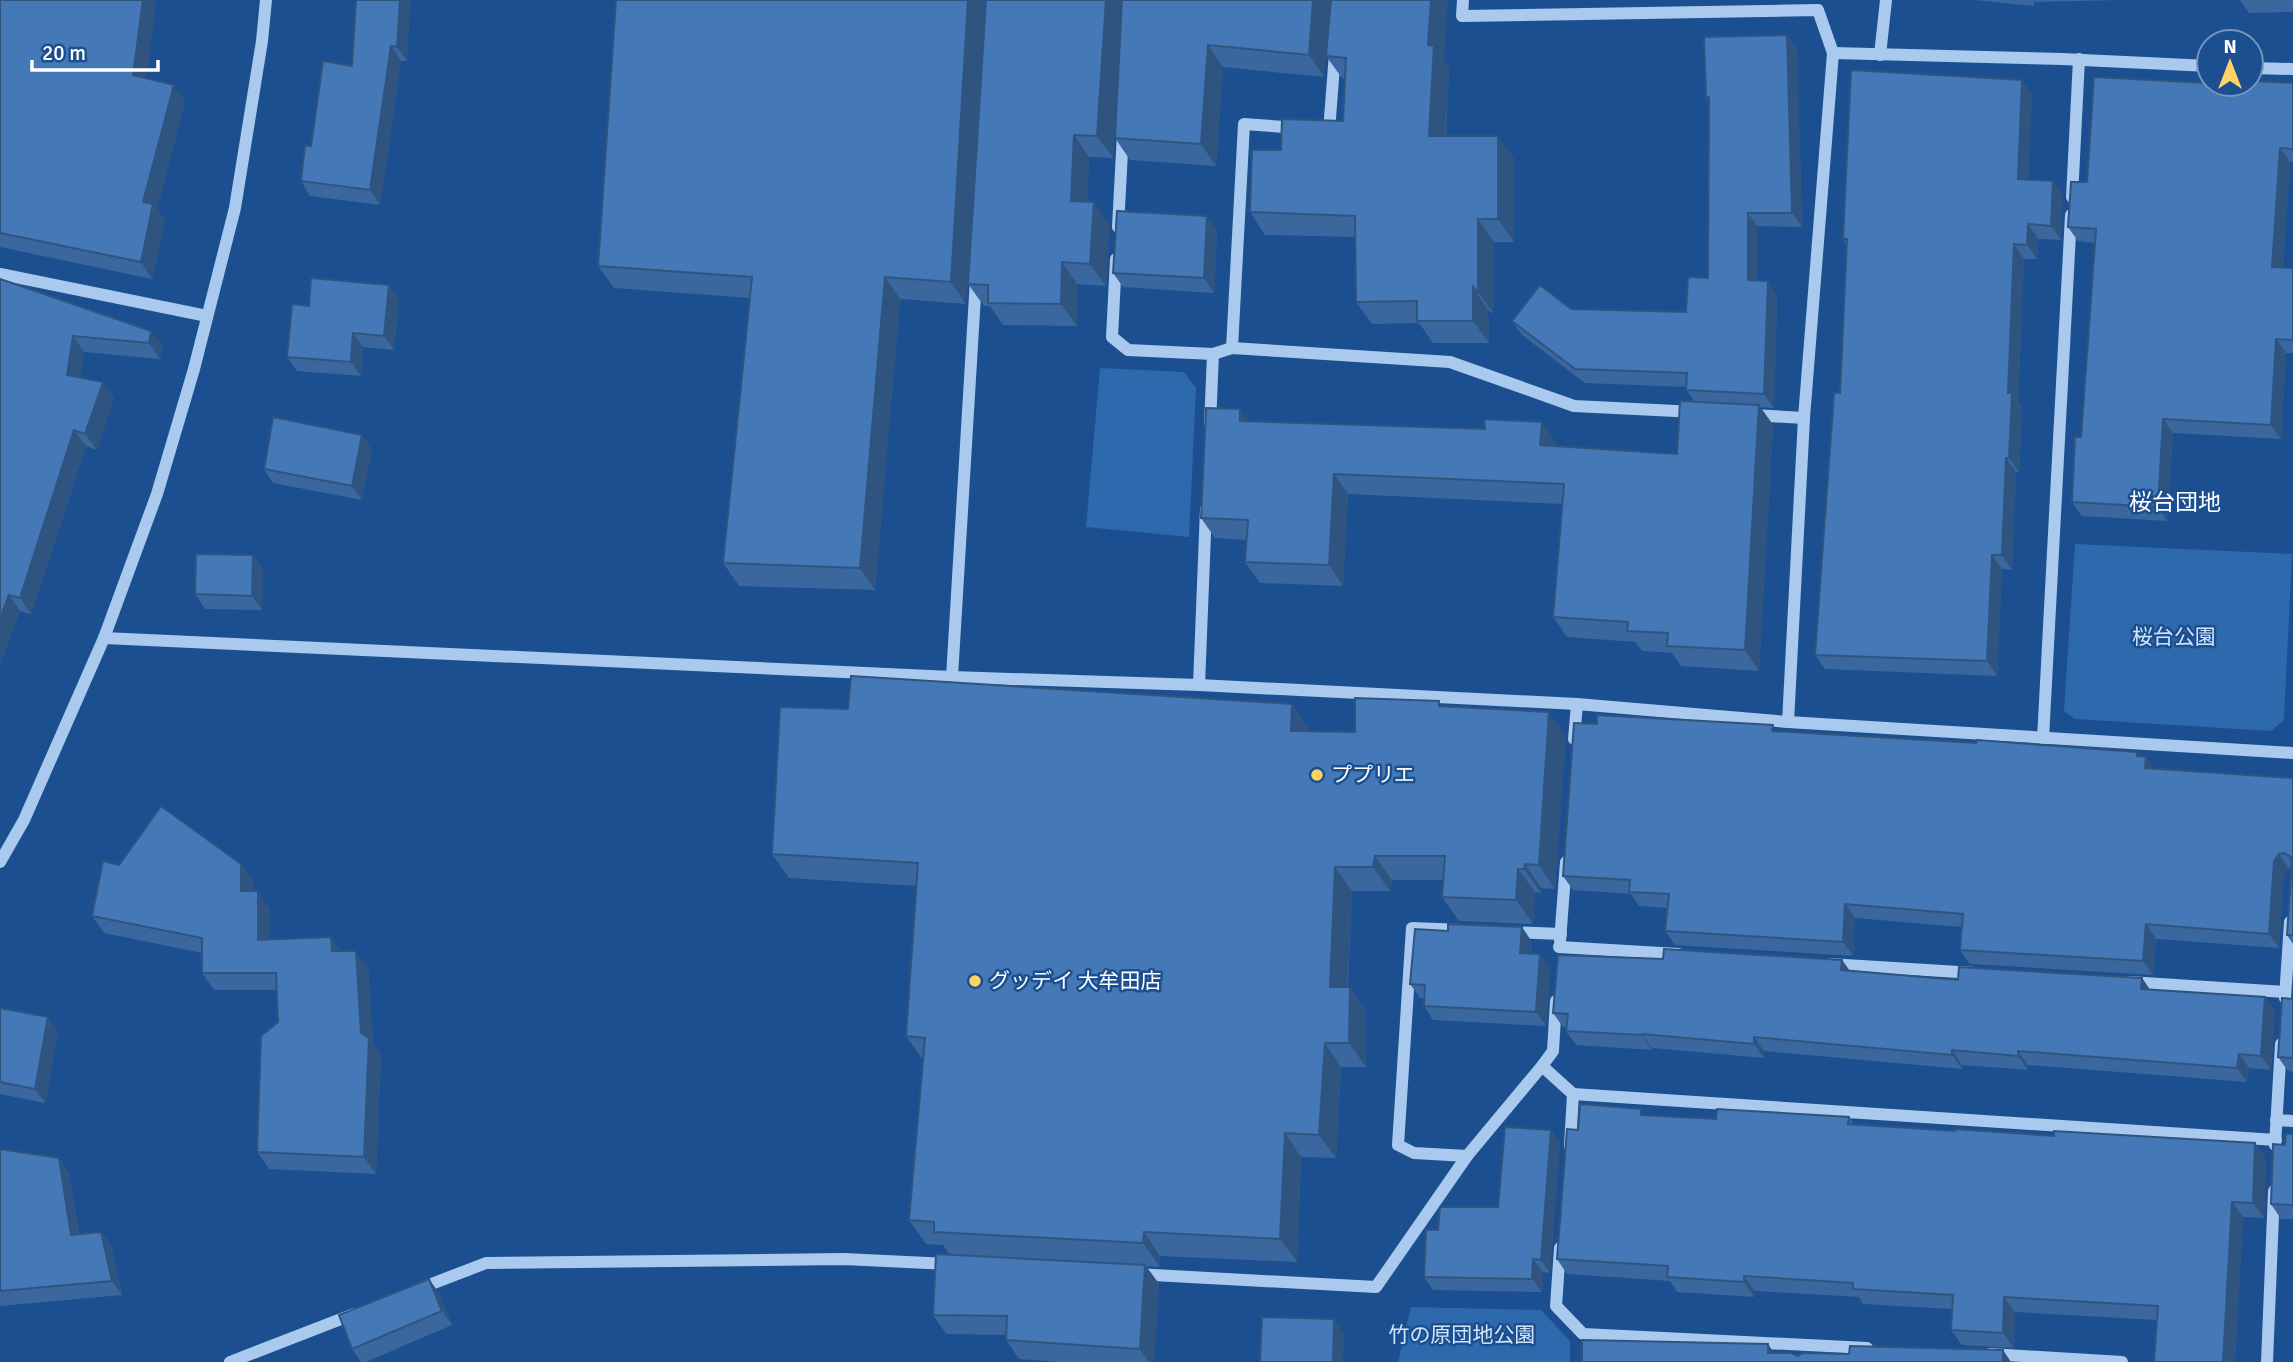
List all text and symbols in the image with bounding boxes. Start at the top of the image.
scale bar [32,28,158,72]
north arrow [2195,28,2265,98]
text: N [2223,35,2237,59]
text: 20 m [42,40,86,66]
district label: 桜台団地 [2129,488,2221,517]
park label: 桜台公園 [2132,624,2216,650]
place label: ププリエ [1331,762,1415,788]
marker: ププリエ [1309,767,1325,783]
place label: グッデイ 大牟田店 [989,968,1162,994]
marker: グッデイ 大牟田店 [967,973,983,989]
park label: 竹の原団地公園 [1389,1322,1536,1348]

